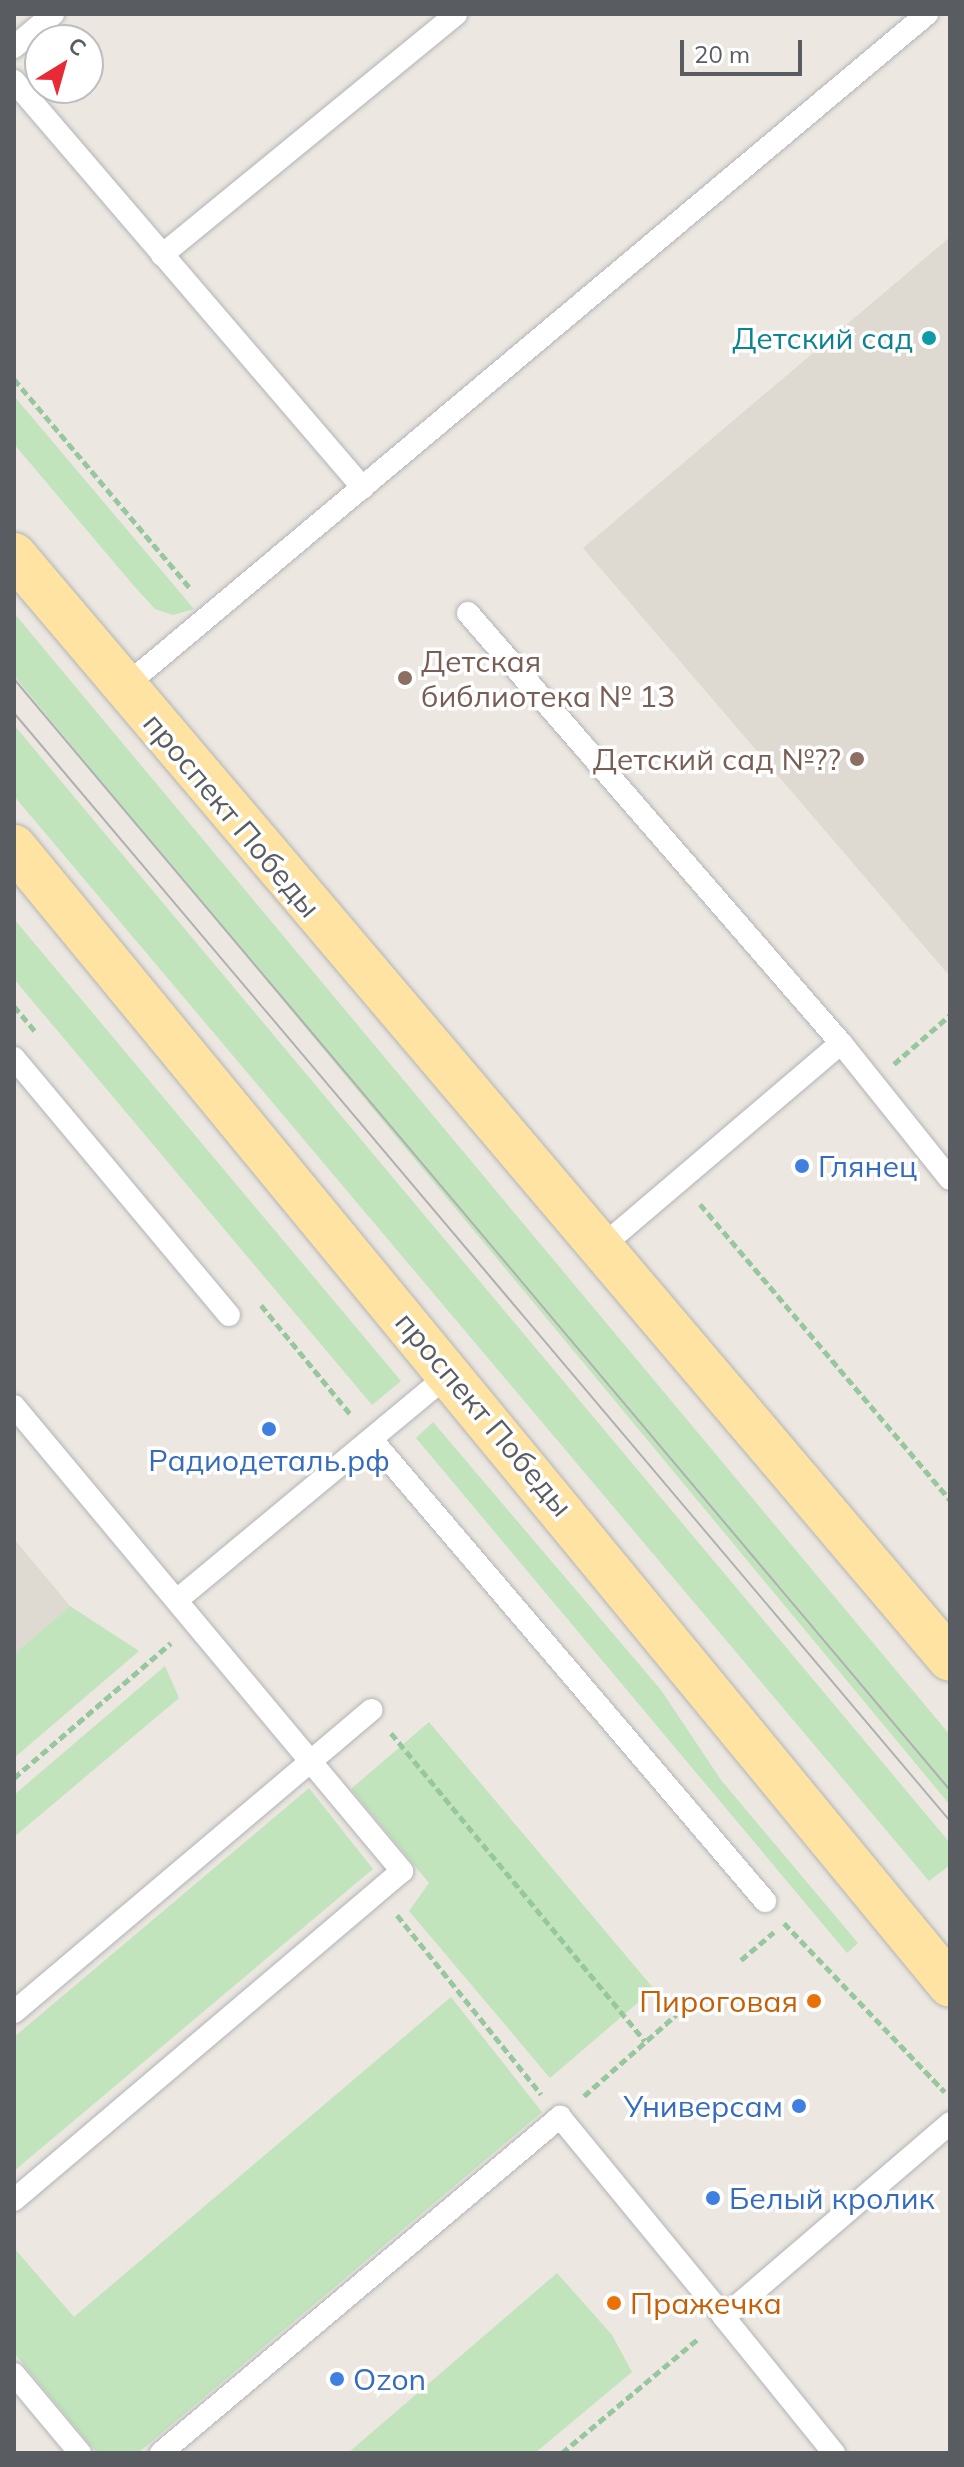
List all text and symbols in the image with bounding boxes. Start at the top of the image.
north arrow [24,24,104,104]
scale bar [684,24,806,74]
text: С [63,31,92,62]
text: 20 m [694,39,750,69]
place label: Детский сад [732,320,913,356]
marker: Детский сад [920,329,938,347]
place label: Детская библиотека № 13 [421,643,675,714]
marker: Детская библиотека № 13 [396,669,414,687]
street label: проспект Победы [136,705,328,925]
place label: Детский сад №?? [593,741,841,777]
marker: Детский сад №?? [848,750,866,768]
place label: Глянец [818,1148,917,1184]
marker: Глянец [793,1157,811,1175]
street label: проспект Победы [388,1304,580,1524]
marker: Радиодеталь.рф [260,1420,278,1438]
place label: Радиодеталь.рф [148,1442,390,1478]
place label: Пироговая [639,1983,798,2019]
marker: Пироговая [805,1992,823,2010]
place label: Универсам [624,2088,783,2124]
marker: Универсам [790,2097,808,2115]
place label: Белый кролик [729,2180,935,2216]
marker: Белый кролик [704,2189,722,2207]
place label: Пражечка [630,2285,782,2321]
marker: Пражечка [605,2294,623,2312]
place label: Ozon [353,2361,426,2397]
marker: Ozon [328,2370,346,2388]

